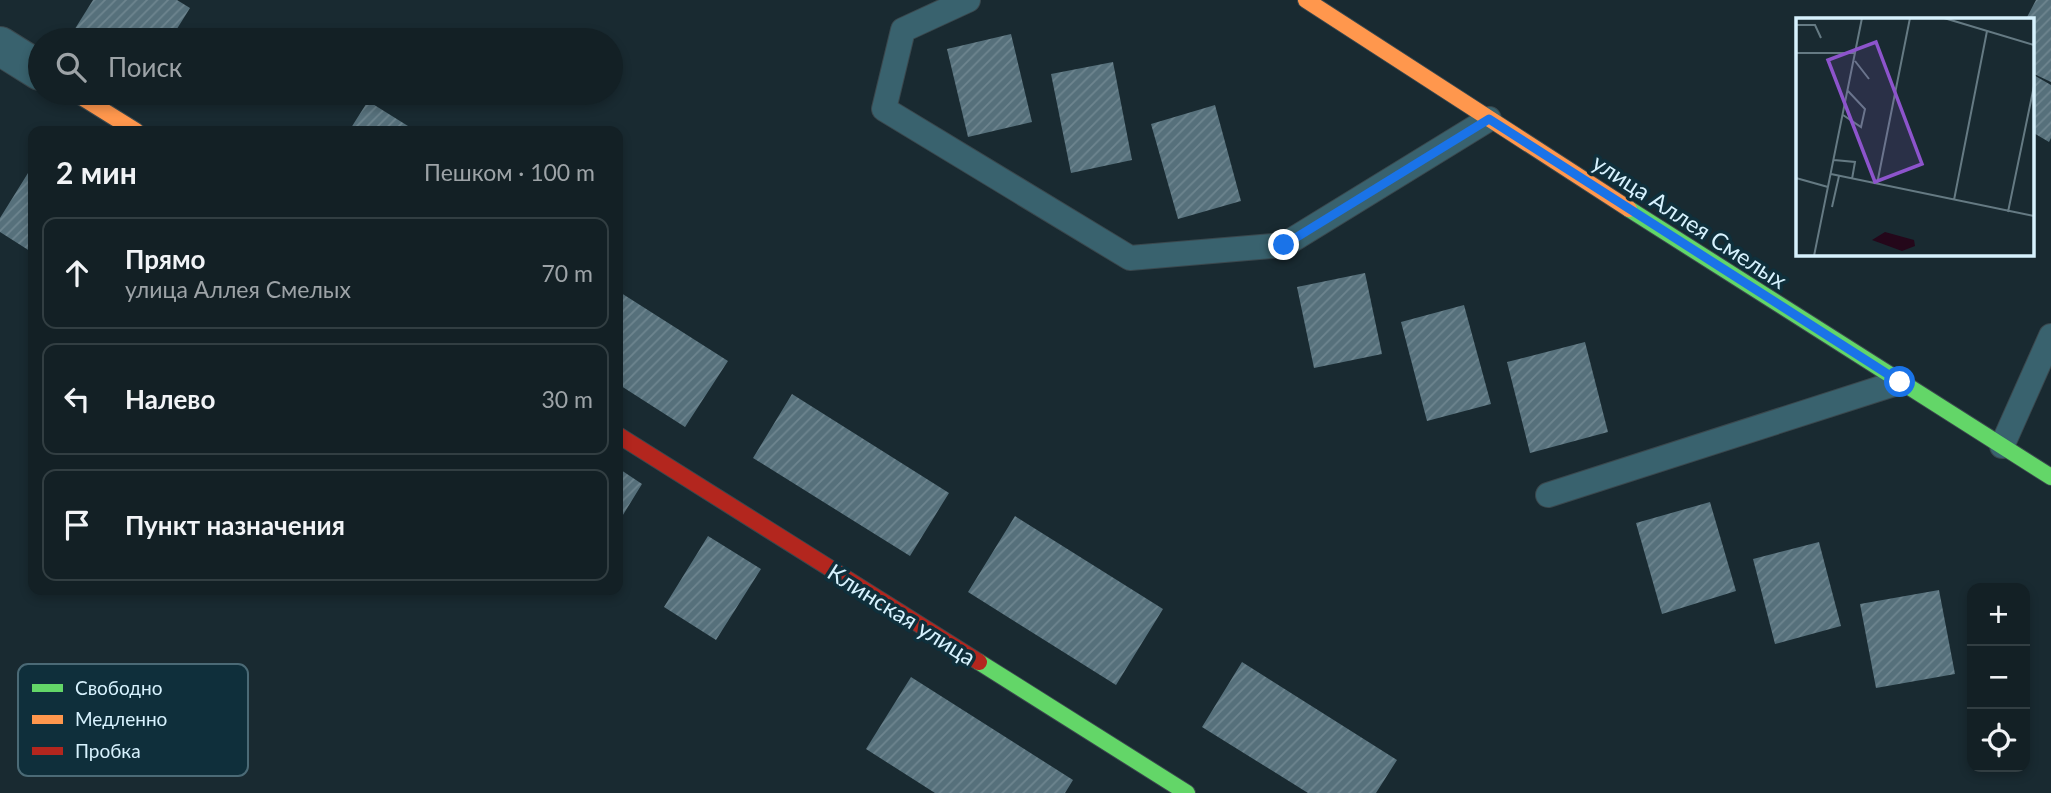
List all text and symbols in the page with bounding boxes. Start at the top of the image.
inset map [1796,18,2034,256]
search box [28,28,623,105]
icon: search [52,48,90,86]
text: Поиск [108,51,182,83]
street label: улица Аллея Смелых [1588,148,1793,295]
text: 2 мин [56,154,137,190]
text: Пешком · 100 m [424,158,595,186]
route end [1268,229,1299,260]
text: Прямо [125,243,206,275]
icon: ahead [58,254,96,292]
text: 70 m [542,259,593,287]
text: улица Аллея Смелых [125,275,351,303]
route start [1884,366,1915,397]
icon: left [58,380,96,418]
text: Налево [125,383,215,415]
text: 30 m [542,385,593,413]
icon: arrive [58,506,96,544]
text: Пункт назначения [125,509,345,541]
street label: Клинская улица [823,557,981,671]
map controls [1967,583,2030,772]
button: + [1967,583,2030,646]
button: − [1967,646,2030,709]
legend [18,664,248,776]
text: Свободно [75,676,163,699]
text: Медленно [75,707,167,730]
button: locate [1967,709,2030,772]
text: Пробка [75,739,141,762]

